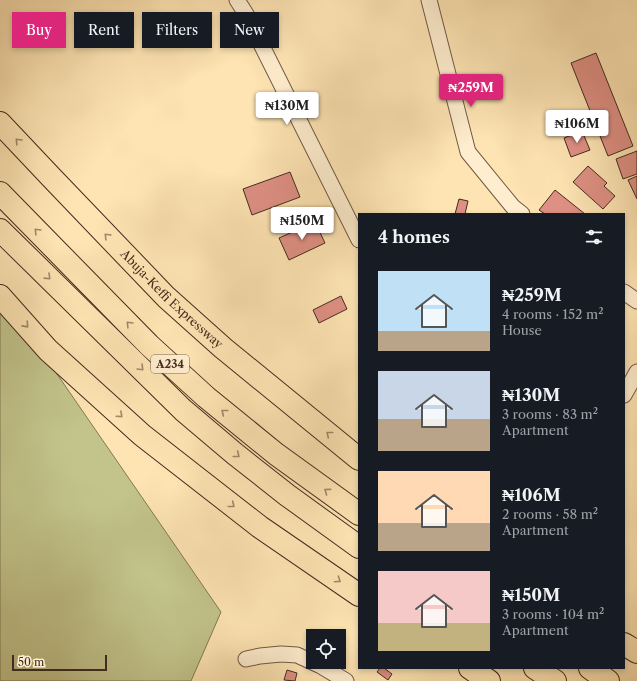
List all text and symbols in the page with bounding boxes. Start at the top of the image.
chip: Buy [12,12,66,48]
chip: Rent [74,12,134,48]
chip: Filters [142,12,212,48]
chip: New [220,12,279,48]
pin: ₦259M [443,74,499,108]
text: ₦259M [448,79,494,95]
pin: ₦130M [259,92,315,126]
text: ₦130M [265,97,309,113]
pin: ₦106M [549,110,605,144]
text: ₦106M [555,115,599,131]
one-way arrow [15,139,22,146]
pin: ₦150M [274,207,330,241]
text: ₦150M [280,212,324,228]
icon: filters [583,226,605,248]
text: 4 homes [378,227,450,247]
one-way arrow [34,228,42,236]
one-way arrow [104,233,112,241]
street label: Abuja-Keffi Expressway [117,246,226,352]
one-way arrow [43,272,51,280]
text: ₦259M [502,285,562,305]
icon: home [410,287,458,335]
text: 4 rooms · 152 m² [502,306,603,322]
one-way arrow [21,321,28,328]
one-way arrow [126,321,134,329]
text: House [502,322,542,338]
road number: A234 [151,355,189,373]
one-way arrow [136,363,144,371]
text: ₦130M [502,385,560,405]
icon: home [410,387,458,435]
text: 3 rooms · 83 m² [502,406,598,422]
one-way arrow [222,409,229,416]
one-way arrow [115,410,123,418]
text: Apartment [502,422,569,438]
one-way arrow [326,432,333,439]
one-way arrow [232,451,239,458]
text: ₦106M [502,485,561,505]
icon: home [410,487,458,535]
one-way arrow [325,489,332,496]
one-way arrow [228,501,235,508]
text: 2 rooms · 58 m² [502,506,598,522]
text: Apartment [502,522,569,538]
one-way arrow [334,575,341,583]
text: ₦150M [502,585,560,605]
icon: home [410,587,458,635]
text: 3 rooms · 104 m² [502,606,604,622]
text: Apartment [502,622,569,638]
map controls [306,629,346,669]
button: locate [306,629,346,669]
scale bar [12,653,107,672]
text: 50 m [18,655,44,669]

